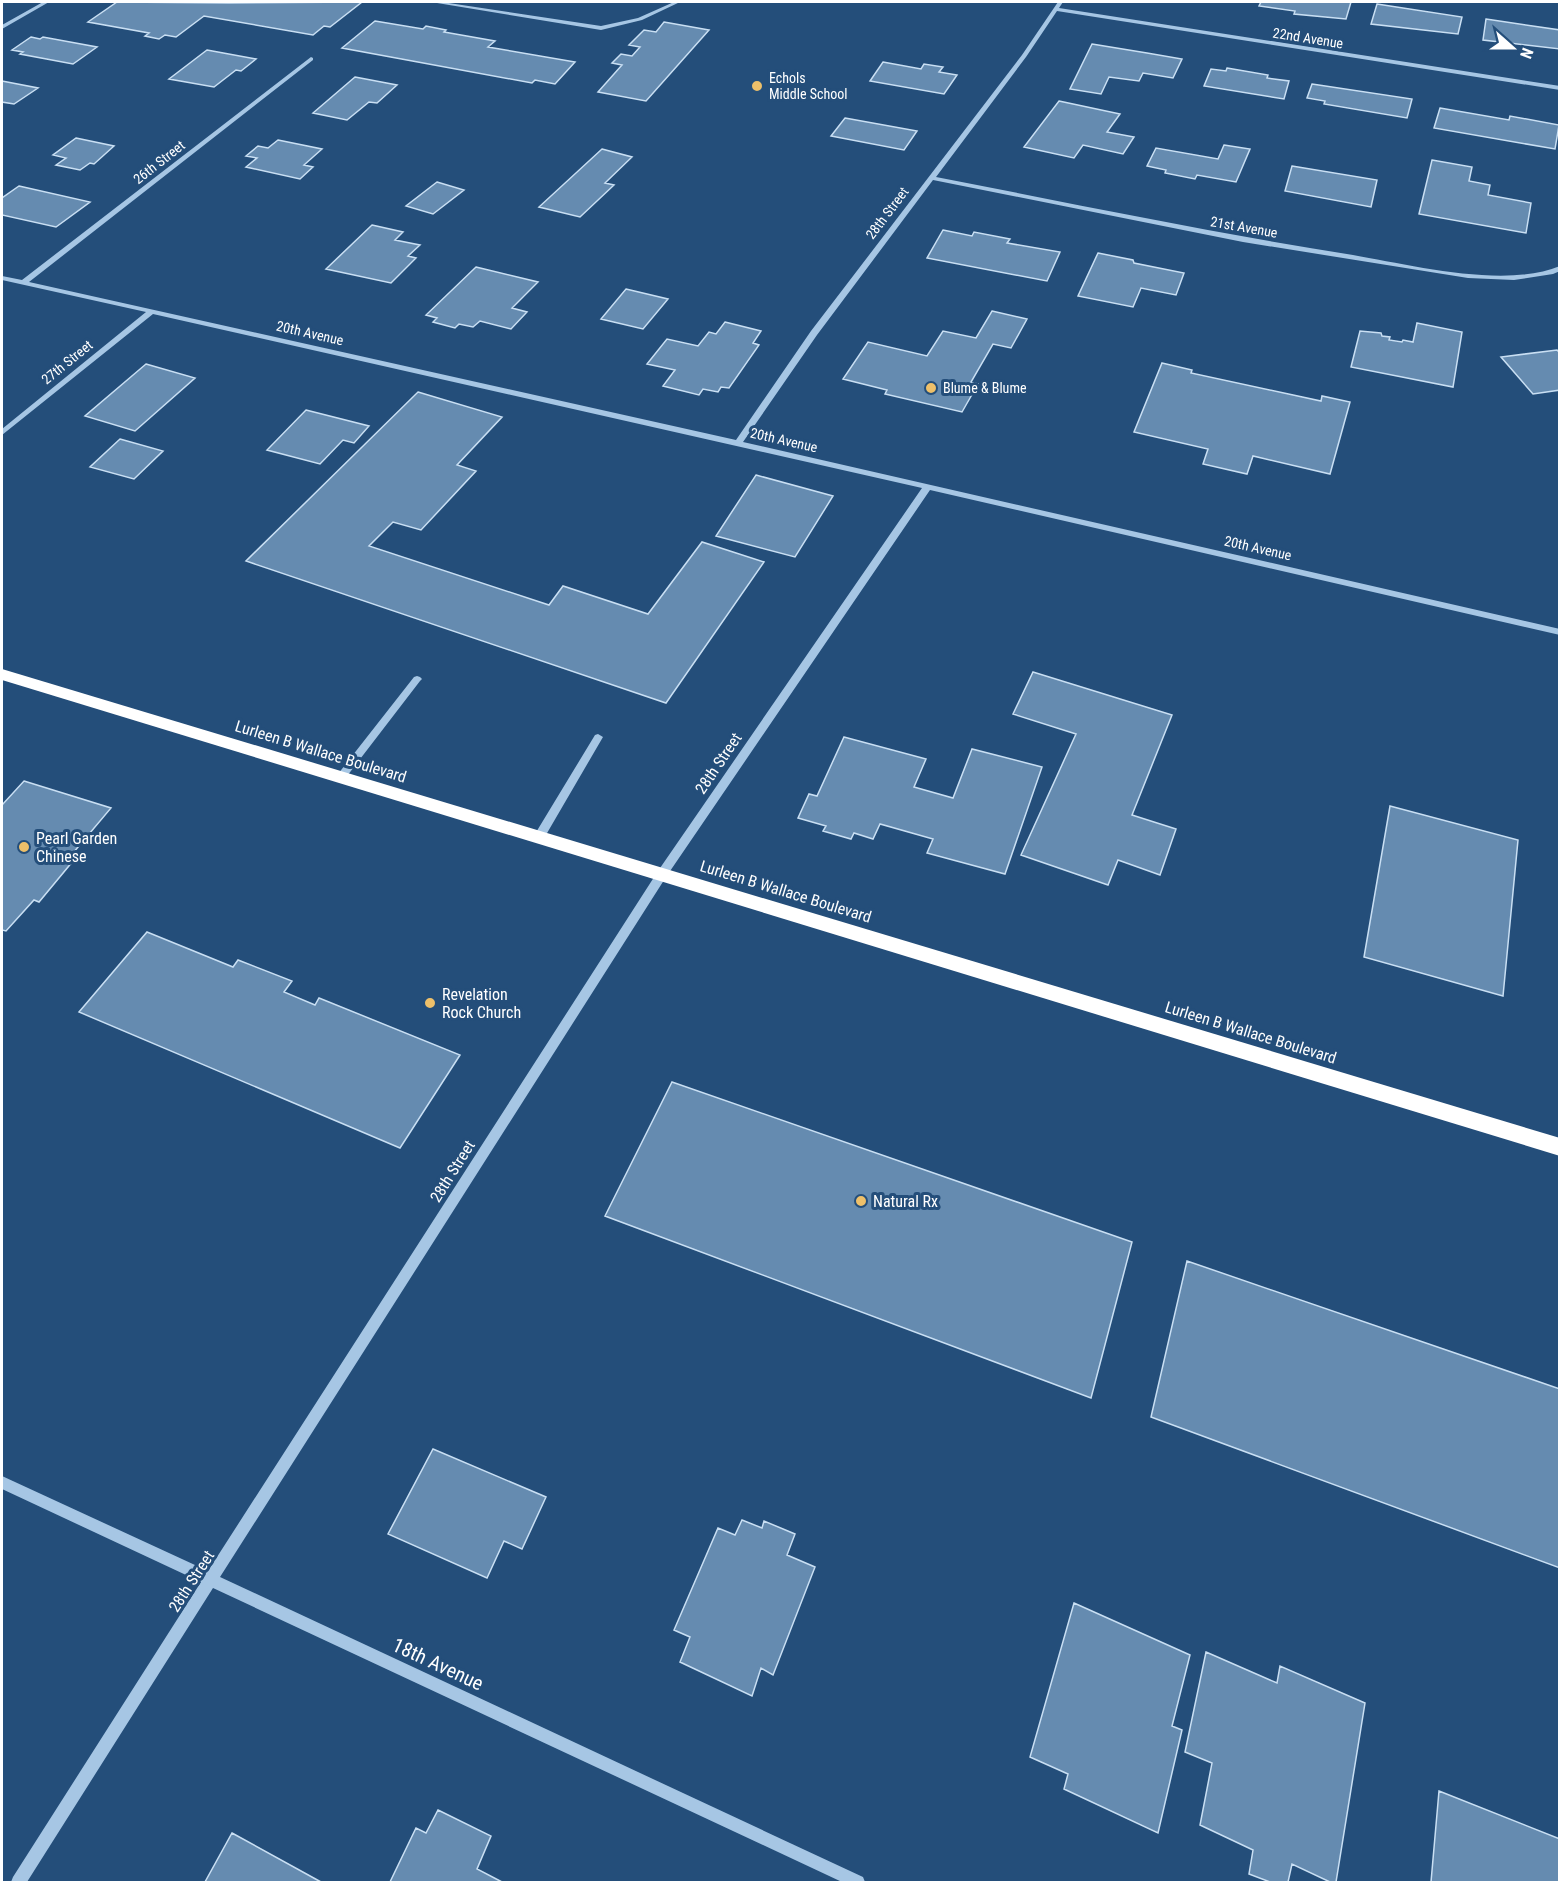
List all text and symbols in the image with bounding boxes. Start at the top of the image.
north arrow [1483,18,1543,78]
street label: 22nd Avenue [1272,25,1345,52]
text: N [1516,45,1537,61]
place label: Echols Middle School [769,70,847,102]
marker: Echols Middle School [750,79,764,93]
street label: 26th Street [130,137,188,187]
street label: 28th Street [862,184,912,242]
street label: 21st Avenue [1209,213,1279,241]
street label: 20th Avenue [275,318,345,349]
street label: 27th Street [38,337,96,387]
place label: Blume & Blume [943,380,1027,396]
marker: Blume & Blume [924,381,938,395]
street label: 20th Avenue [749,425,819,456]
street label: 20th Avenue [1223,533,1293,564]
street label: Lurleen B Wallace Boulevard [233,716,409,787]
street label: 28th Street [691,729,746,797]
place label: Pearl Garden Chinese [36,829,117,866]
marker: Pearl Garden Chinese [17,840,31,854]
street label: Lurleen B Wallace Boulevard [698,856,874,927]
place label: Revelation Rock Church [442,985,521,1022]
marker: Revelation Rock Church [423,996,437,1010]
street label: Lurleen B Wallace Boulevard [1163,997,1339,1068]
street label: 28th Street [426,1137,479,1206]
place label: Natural Rx [873,1192,938,1211]
marker: Natural Rx [854,1194,868,1208]
street label: 28th Street [165,1547,218,1616]
street label: 18th Avenue [389,1633,487,1695]

